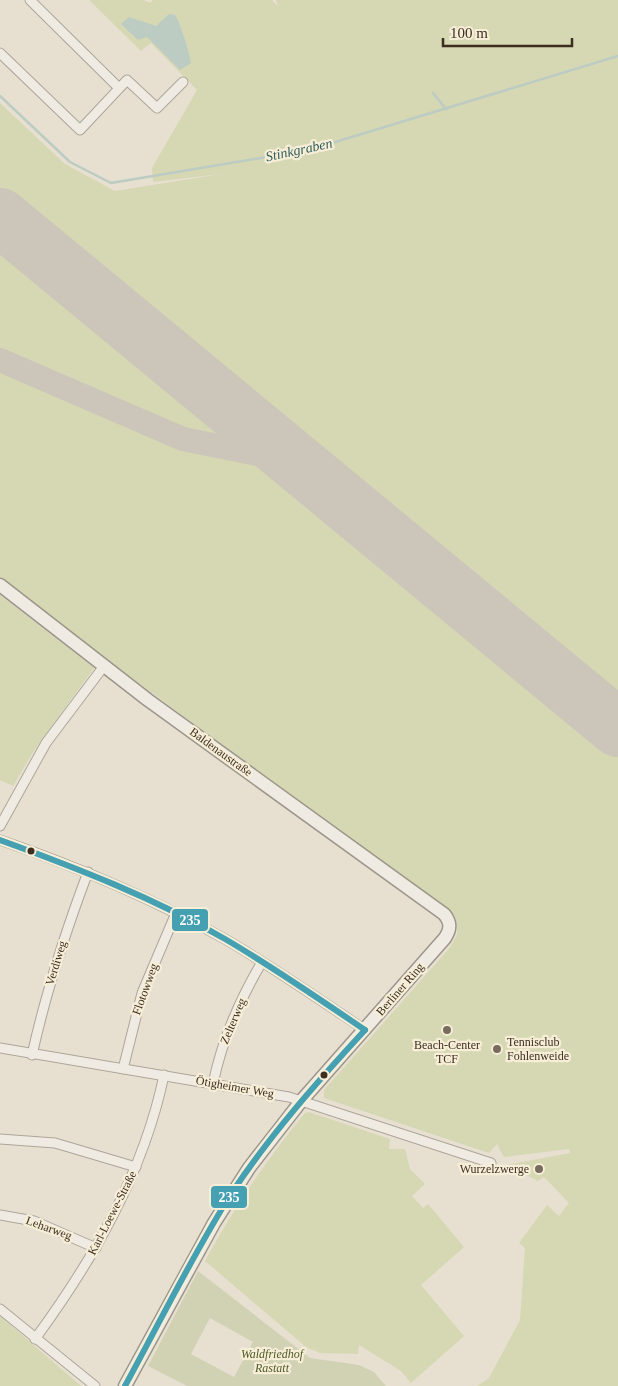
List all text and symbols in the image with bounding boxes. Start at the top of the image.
scale bar [443,15,572,47]
text: 100 m [450,25,488,41]
water label: Stinkgraben [264,136,334,164]
street label: Baldenaustraße [187,725,255,779]
unlabelled marker [26,846,36,856]
line badge: 235 [171,908,209,932]
text: 235 [180,913,201,928]
street label: Verdiweg [43,939,69,987]
street label: Berliner Ring [373,960,427,1018]
street label: Flotowweg [129,961,161,1017]
street label: Zelterweg [217,996,249,1046]
marker: Beach-Center TCF [441,1024,453,1036]
place label: Tennisclub Fohlenweide [507,1035,569,1063]
place label: Beach-Center TCF [414,1038,480,1066]
marker: Tennisclub Fohlenweide [491,1043,503,1055]
unlabelled marker [319,1070,329,1080]
street label: Ötigheimer Weg [195,1073,275,1101]
place label: Wurzelzwerge [460,1162,529,1176]
marker: Wurzelzwerge [533,1163,545,1175]
street label: Karl-Loewe-Straße [85,1169,139,1257]
line badge: 235 [210,1185,248,1209]
text: 235 [219,1190,240,1205]
street label: Leharweg [24,1213,74,1243]
park label: Waldfriedhof Rastatt [241,1347,305,1375]

